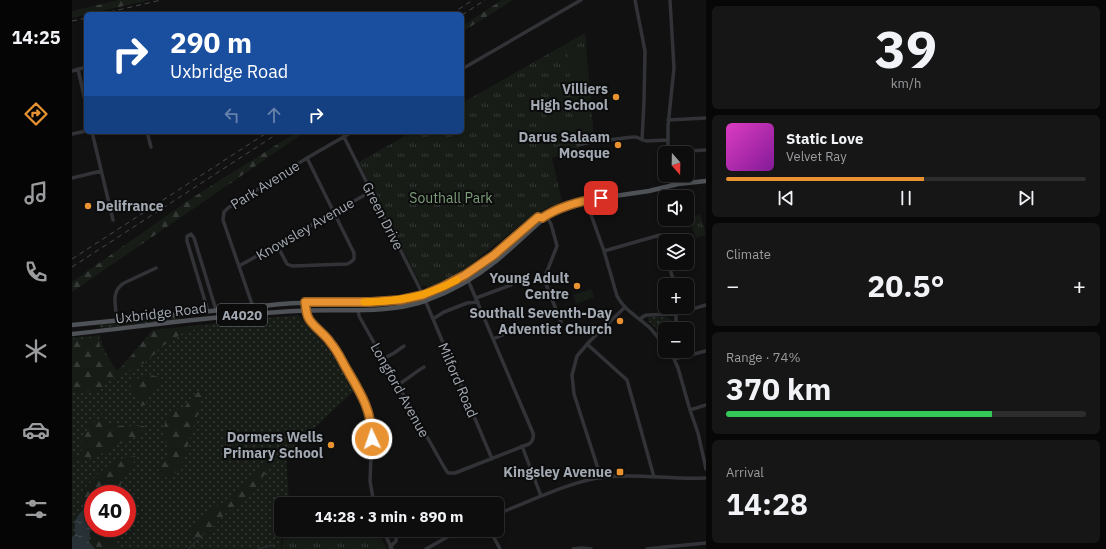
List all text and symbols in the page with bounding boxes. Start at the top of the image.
text: 39 [875,15,937,82]
text: 290 m [170,24,252,61]
text: 14:25 [11,26,61,49]
icon: right [104,28,156,80]
text: Uxbridge Road [170,60,288,83]
text: km/h [891,75,921,92]
place label: Villiers High School [530,80,608,114]
marker: Villiers High School [611,92,621,102]
icon: directions [22,100,50,128]
icon: left [221,104,243,126]
icon: ahead [263,104,285,126]
icon: right [305,104,327,126]
place label: Darus Salaam Mosque [519,128,610,162]
text: Static Love [786,129,863,148]
marker: Darus Salaam Mosque [613,140,623,150]
north arrow [658,146,694,182]
map controls [658,146,694,358]
text: Velvet Ray [786,148,847,165]
street label: Park Avenue [227,156,303,213]
icon: music [22,179,50,207]
street label: Green Drive [358,179,408,253]
pin [584,181,618,215]
icon: arrive [590,187,612,209]
icon: previous [775,187,797,209]
icon: pause [895,187,917,209]
icon: next [1015,187,1037,209]
park label: Southall Park [409,189,493,207]
button: sound [658,190,694,226]
street label: Knowsley Avenue [253,193,358,264]
place label: Delifrance [96,197,164,215]
marker: Delifrance [83,201,93,211]
button: layers [658,234,694,270]
text: Climate [726,246,771,263]
icon: phone [22,258,50,286]
text: 20.5° [867,266,945,305]
place label: Young Adult Centre [489,269,569,303]
text: − [726,271,739,300]
text: + [1073,271,1086,300]
button: + [658,278,694,314]
marker: Young Adult Centre [572,281,582,291]
street label: Uxbridge Road [114,298,208,328]
road number: A4020 [217,304,267,326]
place label: Southall Seventh-Day Adventist Church [469,304,613,338]
marker: Southall Seventh-Day Adventist Church [615,316,625,326]
button: − [658,322,694,358]
icon: climate [22,337,50,365]
street label: Longford Avenue [367,339,434,441]
street label: Milford Road [434,340,482,420]
text: Range · 74% [726,349,800,366]
text: 370 km [726,369,831,408]
icon: car [22,416,50,444]
position arrow [351,418,393,460]
place label: Dormers Wells Primary School [223,428,323,462]
marker: Dormers Wells Primary School [326,440,336,450]
place label: Kingsley Avenue [503,463,612,481]
text: Arrival [726,464,764,481]
marker: Kingsley Avenue [615,467,625,477]
text: 14:28 [726,484,808,523]
speed limit sign: 40 [84,485,136,537]
icon: filters [22,495,50,523]
text: 14:28 · 3 min · 890 m [315,507,463,526]

